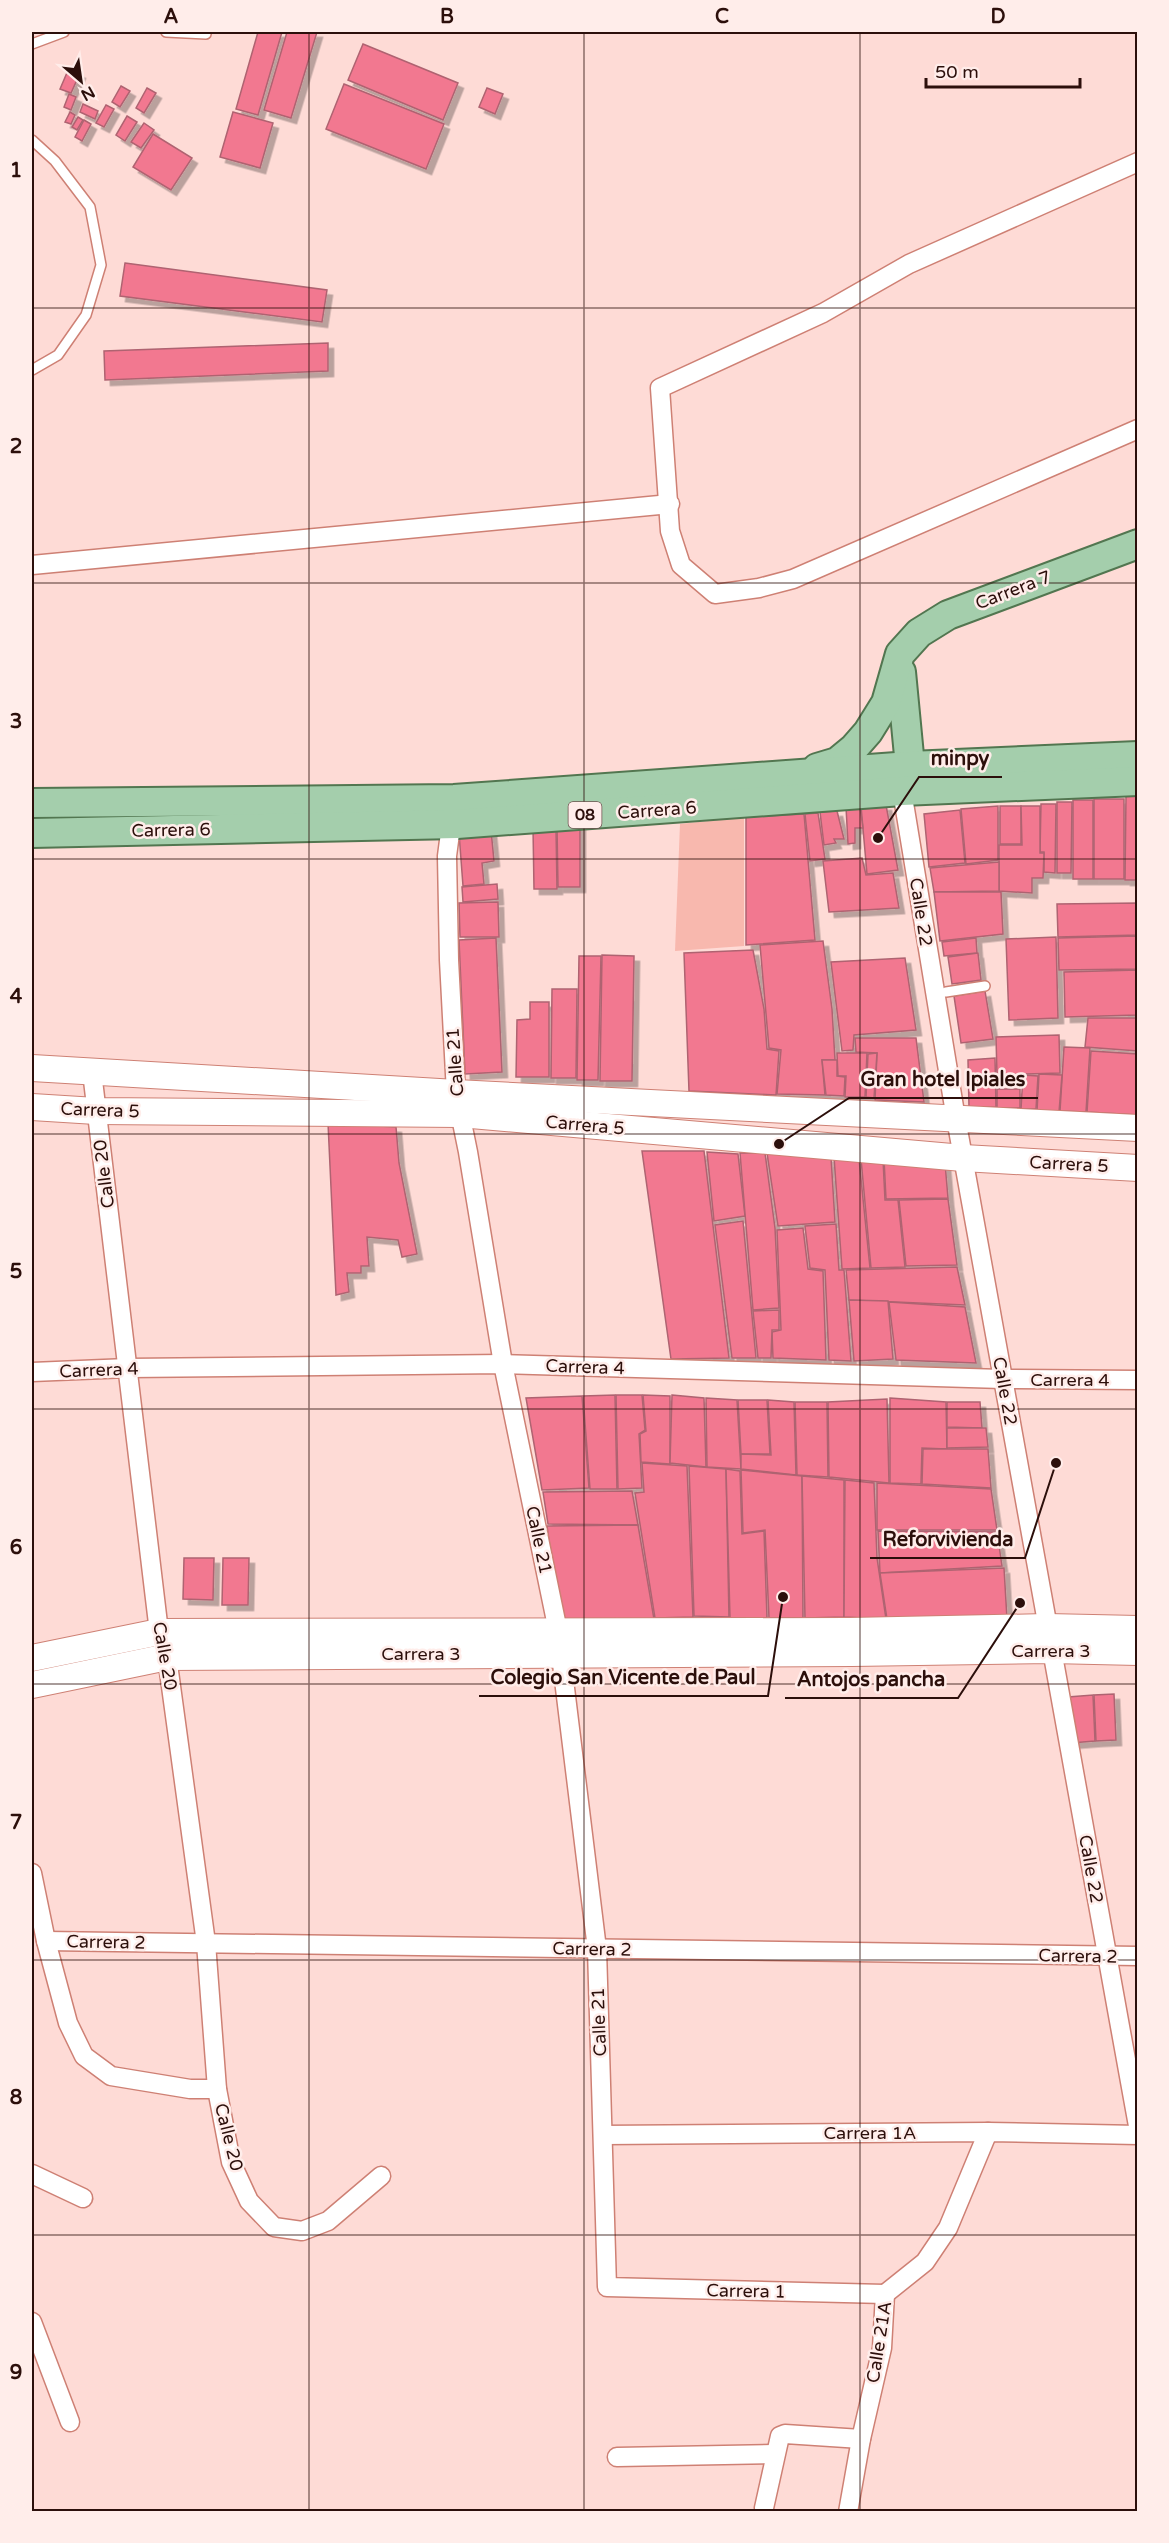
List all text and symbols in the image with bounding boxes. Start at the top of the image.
text: A [164,5,179,29]
text: B [440,5,454,29]
text: C [715,5,729,29]
text: D [990,5,1006,29]
north arrow [51,51,111,111]
scale bar [926,51,1080,89]
text: 50 m [935,61,979,83]
text: N [77,81,98,105]
text: 1 [10,159,22,183]
text: 2 [10,435,22,459]
street label: Carrera 7 [972,566,1054,614]
text: 3 [10,710,22,734]
callout: minpy [919,739,1002,777]
text: minpy [931,747,990,771]
street label: Carrera 6 [617,796,697,824]
road number: 08 [568,802,602,828]
street label: Carrera 6 [131,818,211,842]
street label: Calle 22 [905,876,937,948]
text: 4 [10,985,23,1009]
street label: Calle 21 [442,1027,468,1097]
callout: Gran hotel Ipiales [849,1060,1038,1098]
text: Gran hotel Ipiales [861,1068,1026,1092]
street label: Carrera 5 [60,1098,140,1122]
street label: Carrera 5 [545,1111,625,1139]
street label: Calle 20 [89,1138,119,1210]
street label: Carrera 5 [1029,1151,1109,1177]
text: 5 [10,1260,22,1284]
street label: Carrera 4 [545,1355,625,1379]
street label: Calle 22 [988,1355,1022,1427]
street label: Carrera 4 [59,1358,139,1382]
street label: Carrera 4 [1030,1369,1110,1391]
street label: Calle 21 [521,1504,557,1576]
callout: Reforvivienda [870,1520,1025,1558]
text: Reforvivienda [883,1528,1013,1552]
text: 6 [10,1536,22,1560]
street label: Calle 20 [148,1620,182,1692]
street label: Carrera 3 [1011,1640,1091,1662]
street label: Carrera 3 [381,1643,461,1665]
callout: Colegio San Vicente de Paul [479,1658,768,1696]
callout: Antojos pancha [785,1660,958,1698]
text: Colegio San Vicente de Paul [491,1666,755,1690]
text: Antojos pancha [797,1668,945,1692]
text: 7 [10,1811,22,1835]
street label: Calle 22 [1074,1833,1108,1905]
street label: Carrera 2 [66,1930,146,1954]
street label: Carrera 2 [552,1937,632,1961]
street label: Carrera 2 [1038,1944,1118,1968]
street label: Calle 21 [587,1987,611,2057]
text: 8 [10,2086,22,2110]
street label: Calle 20 [210,2101,248,2173]
street label: Carrera 1A [824,2122,916,2144]
street label: Carrera 1 [706,2279,786,2303]
street label: Calle 21A [862,2300,896,2384]
text: 9 [10,2361,22,2385]

